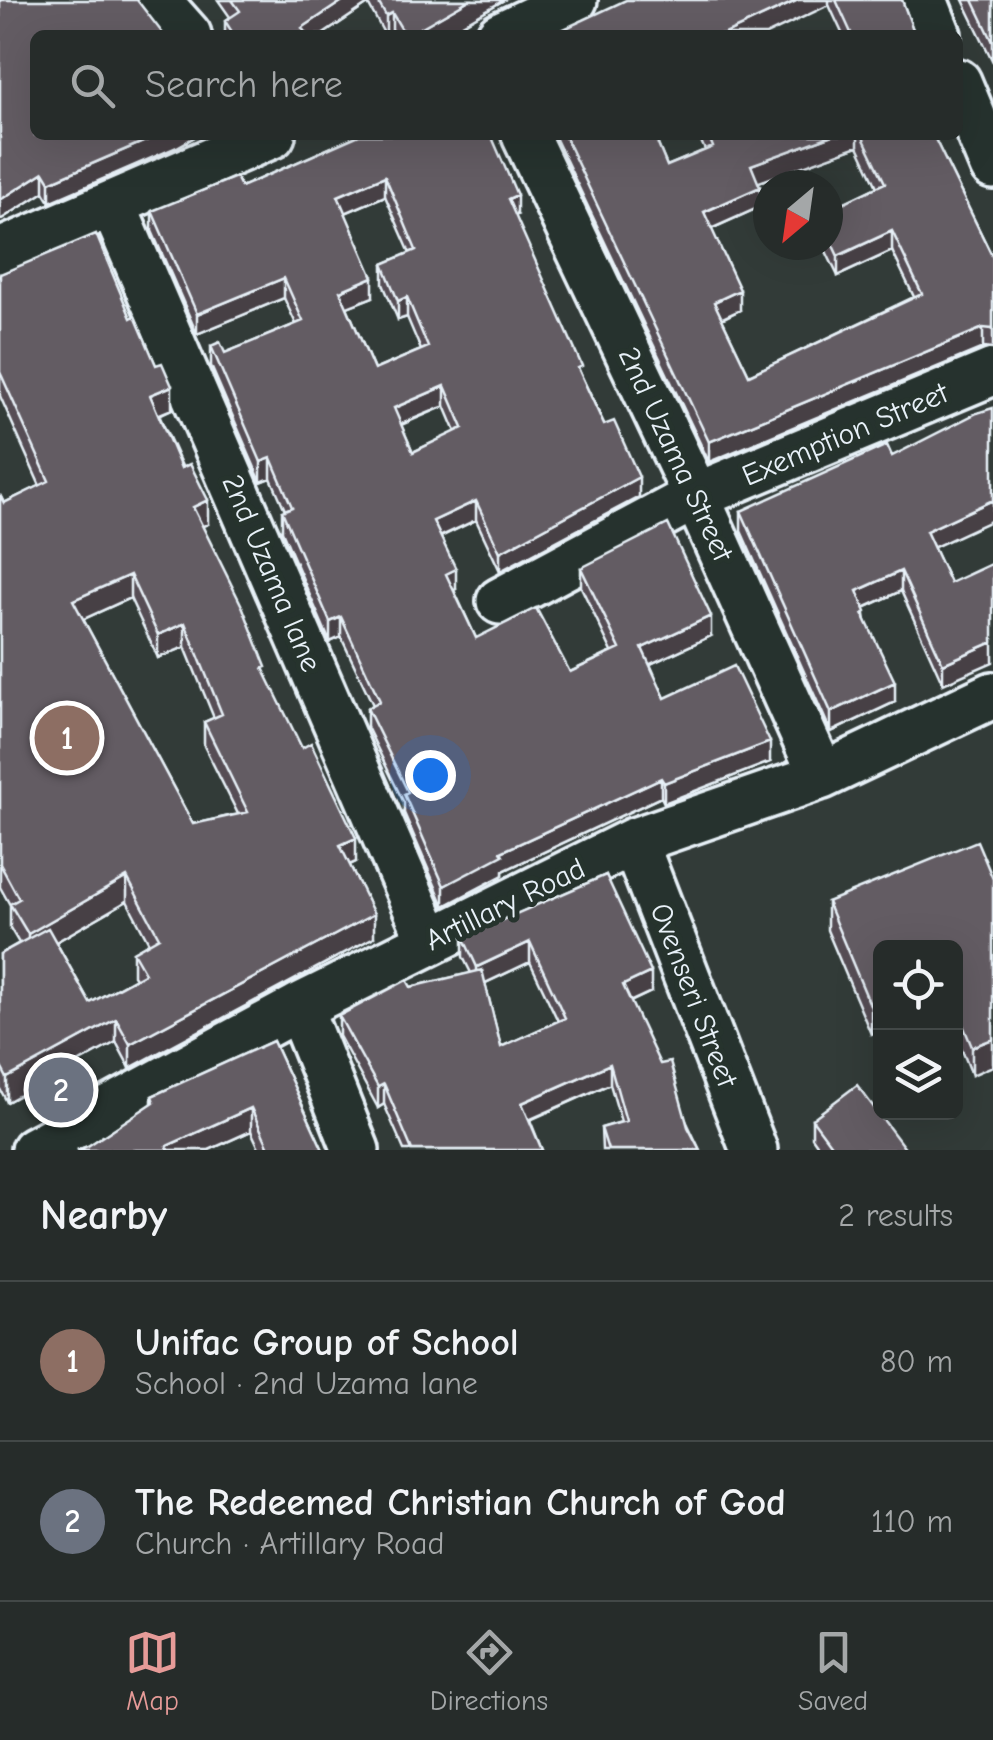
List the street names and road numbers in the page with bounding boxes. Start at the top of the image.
street label: 2nd Uzama Street [611,342,741,568]
street label: Exemption Street [737,375,955,494]
street label: 2nd Uzama lane [214,469,329,677]
street label: Artillary Road [420,851,591,958]
street label: Ovenseri Street [642,898,745,1093]

